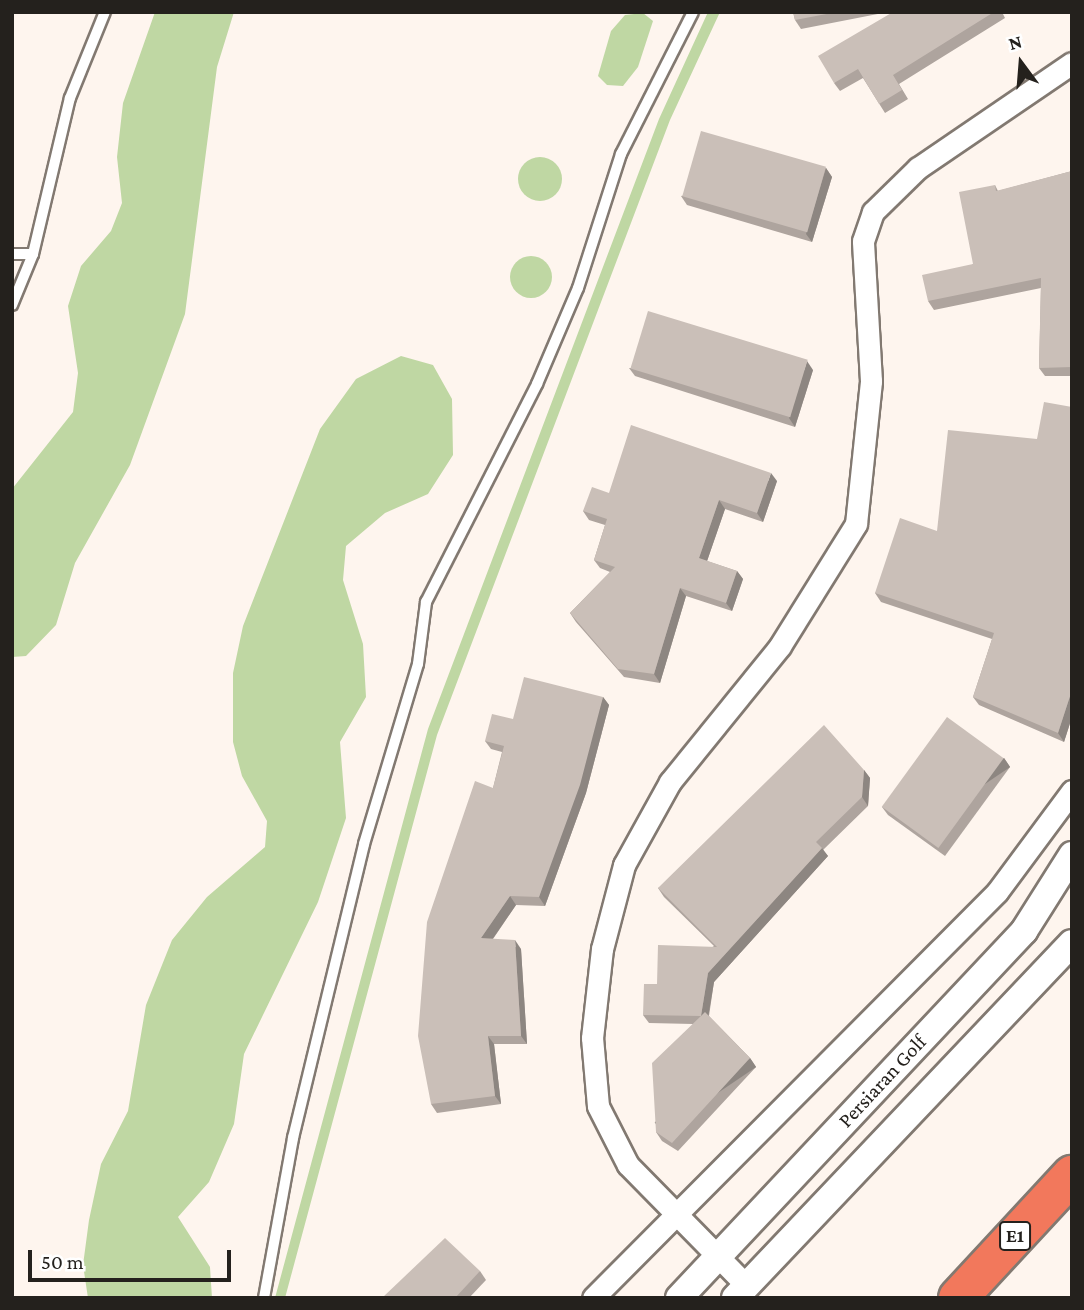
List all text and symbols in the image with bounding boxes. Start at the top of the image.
north arrow [986,28,1056,98]
text: N [1006,30,1024,54]
street label: Persiaran Golf [833,1029,931,1133]
road number: E1 [998,1220,1032,1252]
scale bar [32,1236,234,1280]
text: 50 m [41,1250,84,1274]

